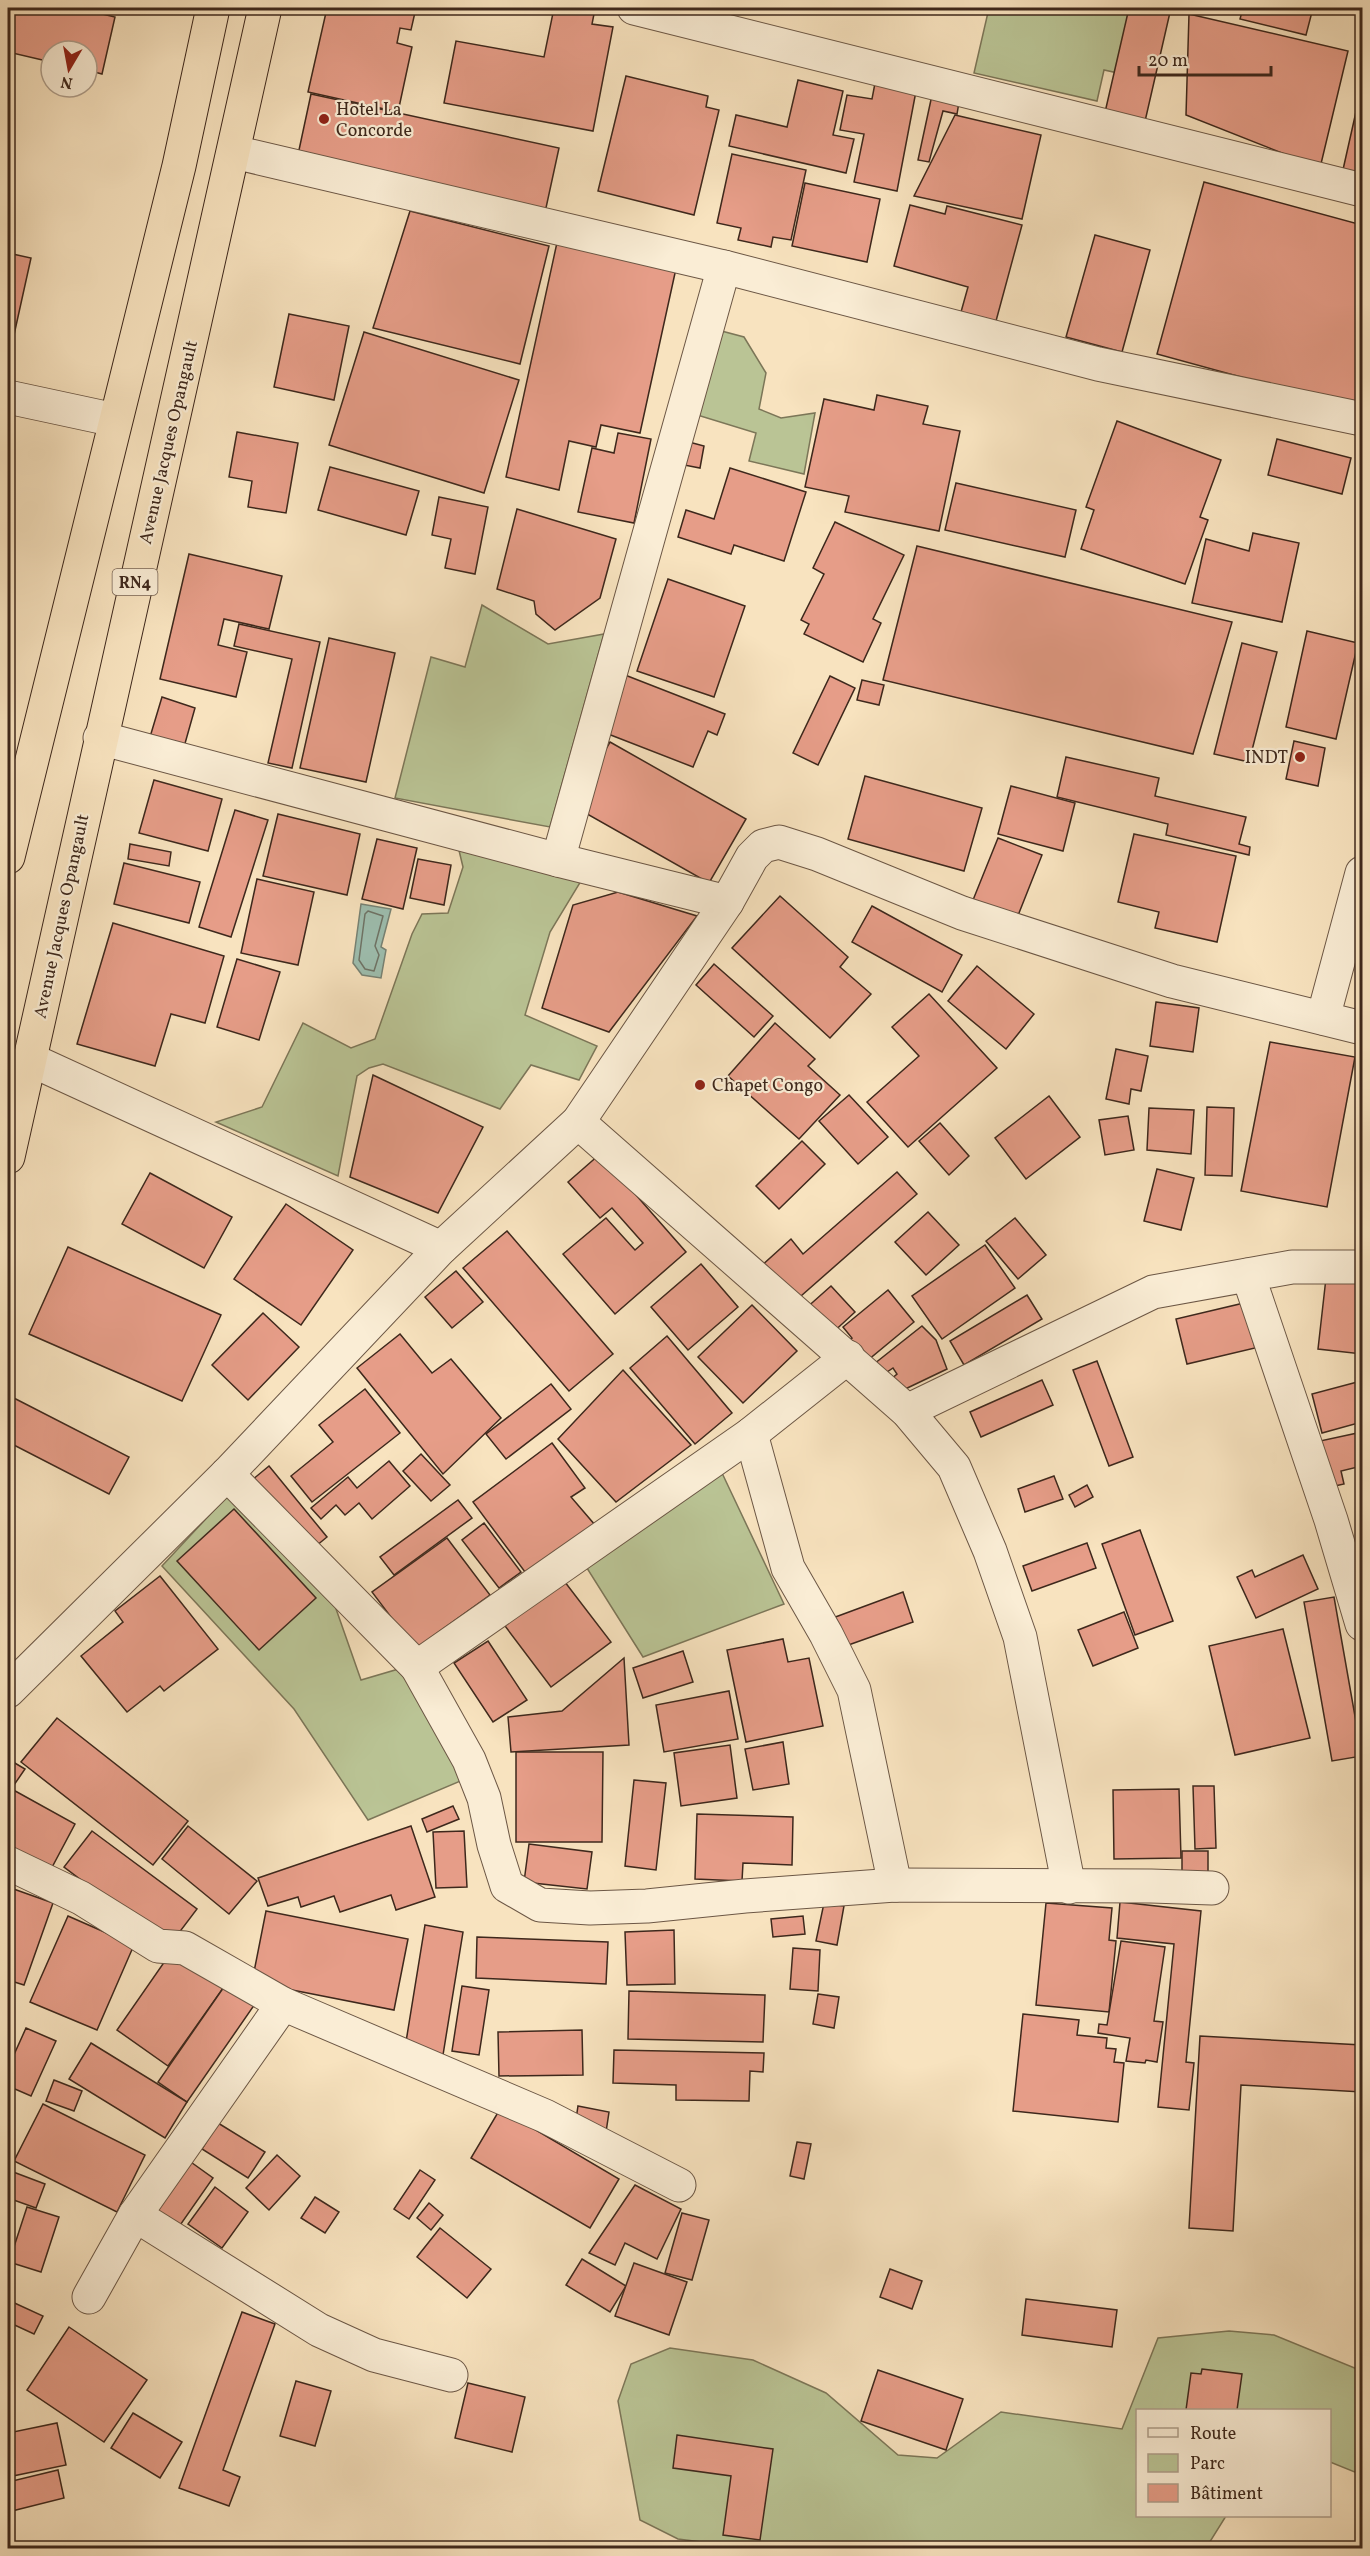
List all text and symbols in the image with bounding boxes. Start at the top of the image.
north arrow [39,39,99,99]
scale bar [1139,39,1271,77]
text: 20 m [1148,49,1188,74]
text: N [59,70,74,94]
place label: Hotel La Concorde [336,98,412,144]
marker: Hotel La Concorde [317,112,331,126]
street label: Avenue Jacques Opangault [134,338,205,547]
road number: RN4 [112,569,158,595]
place label: INDT [1245,746,1288,771]
marker: INDT [1293,750,1307,764]
street label: Avenue Jacques Opangault [29,812,96,1021]
place label: Chapet Congo [712,1074,823,1099]
marker: Chapet Congo [693,1078,707,1092]
legend [1136,2409,1331,2517]
text: Route [1190,2422,1236,2447]
text: Parc [1190,2452,1225,2477]
text: Bâtiment [1190,2482,1263,2507]

